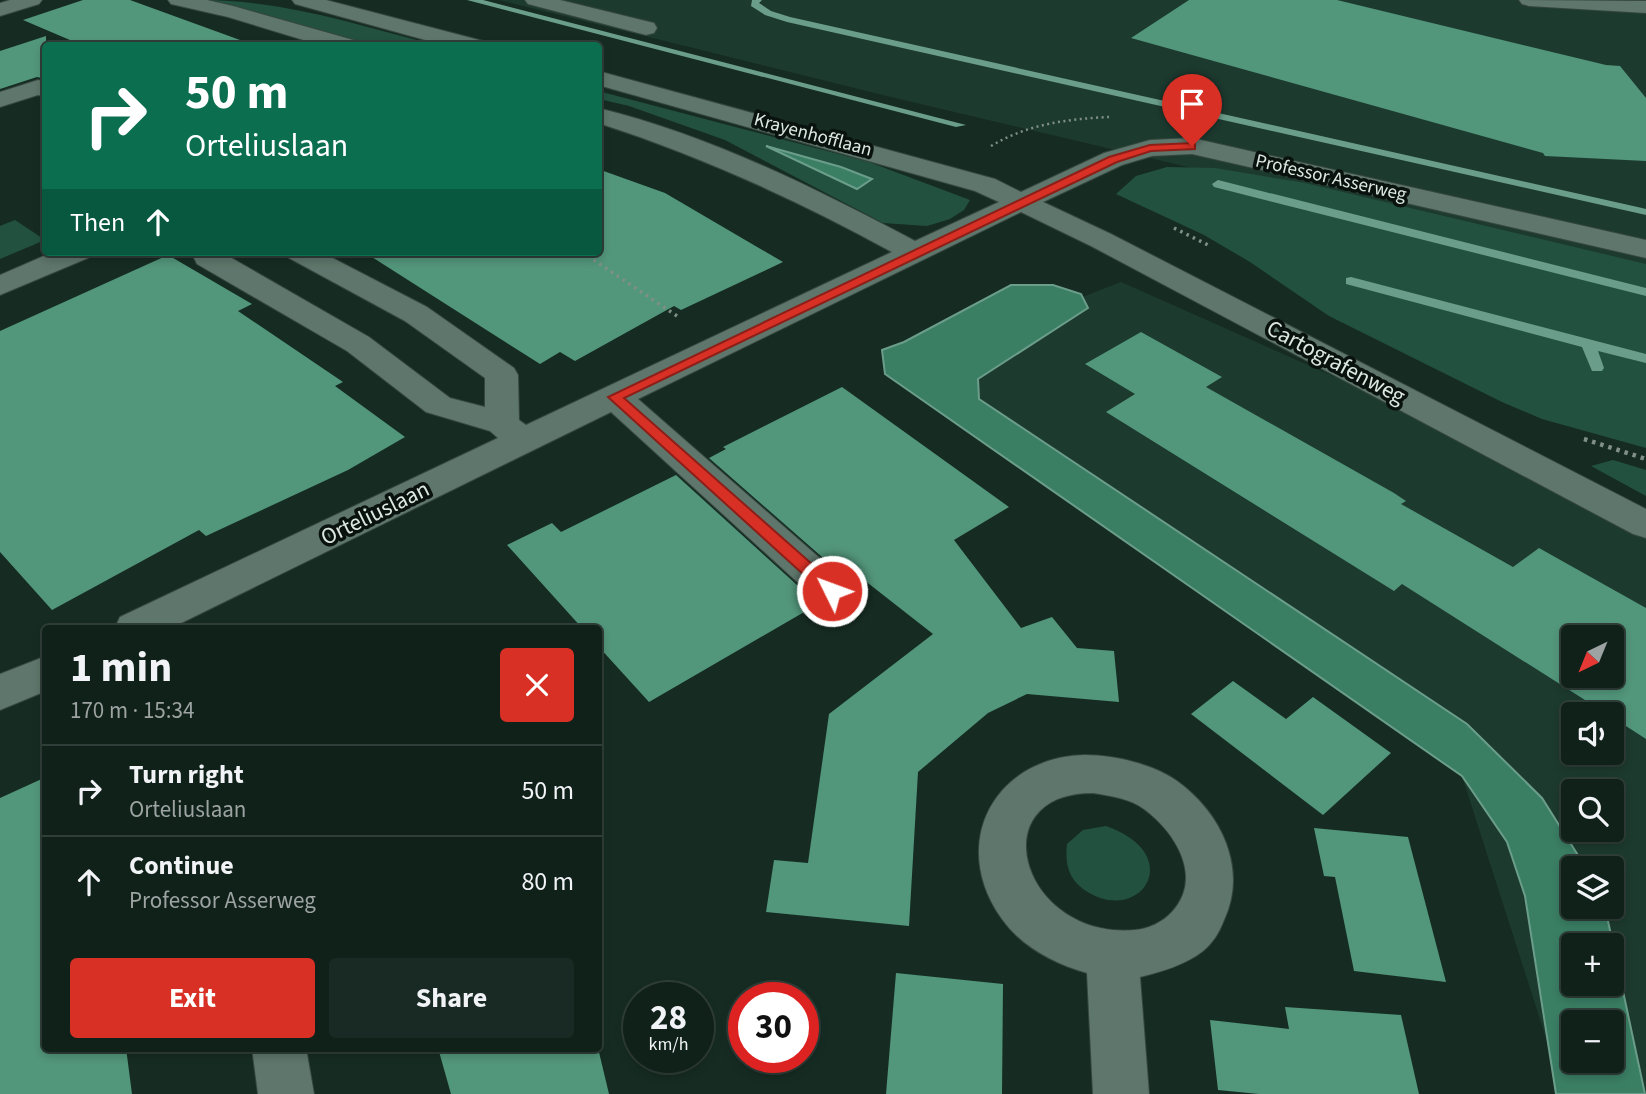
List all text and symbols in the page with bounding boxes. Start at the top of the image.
text: 50 m [185,58,289,128]
icon: right [70,70,161,161]
pin [1162,74,1222,146]
icon: arrive [1173,85,1211,123]
street label: Krayenhofflaan [751,106,875,164]
text: Orteliuslaan [185,123,348,169]
street label: Professor Asserweg [1253,147,1410,209]
icon: ahead [139,203,177,241]
text: Then [70,204,125,241]
street label: Cartografenweg [1261,312,1412,413]
street label: Orteliuslaan [315,472,435,554]
position arrow [795,554,869,628]
north arrow [1561,625,1624,688]
map controls [1561,625,1624,1073]
text: 1 min [70,638,172,698]
button: close [500,648,574,722]
text: 170 m · 15:34 [70,694,194,727]
button: sound [1561,702,1624,765]
text: Turn right [129,756,244,793]
icon: right [70,772,108,810]
text: 50 m [521,772,574,809]
button: search [1561,779,1624,842]
text: Orteliuslaan [129,793,246,826]
text: Continue [129,847,234,884]
button: layers [1561,856,1624,919]
icon: ahead [70,863,108,901]
text: 80 m [521,863,574,900]
text: Professor Asserweg [129,884,316,917]
button: + [1561,933,1624,996]
button: Exit [70,958,315,1038]
button: Share [329,958,574,1038]
speed limit sign: 30 [728,982,819,1073]
text: 28 [650,993,687,1043]
button: − [1561,1010,1624,1073]
text: km/h [649,1032,688,1057]

